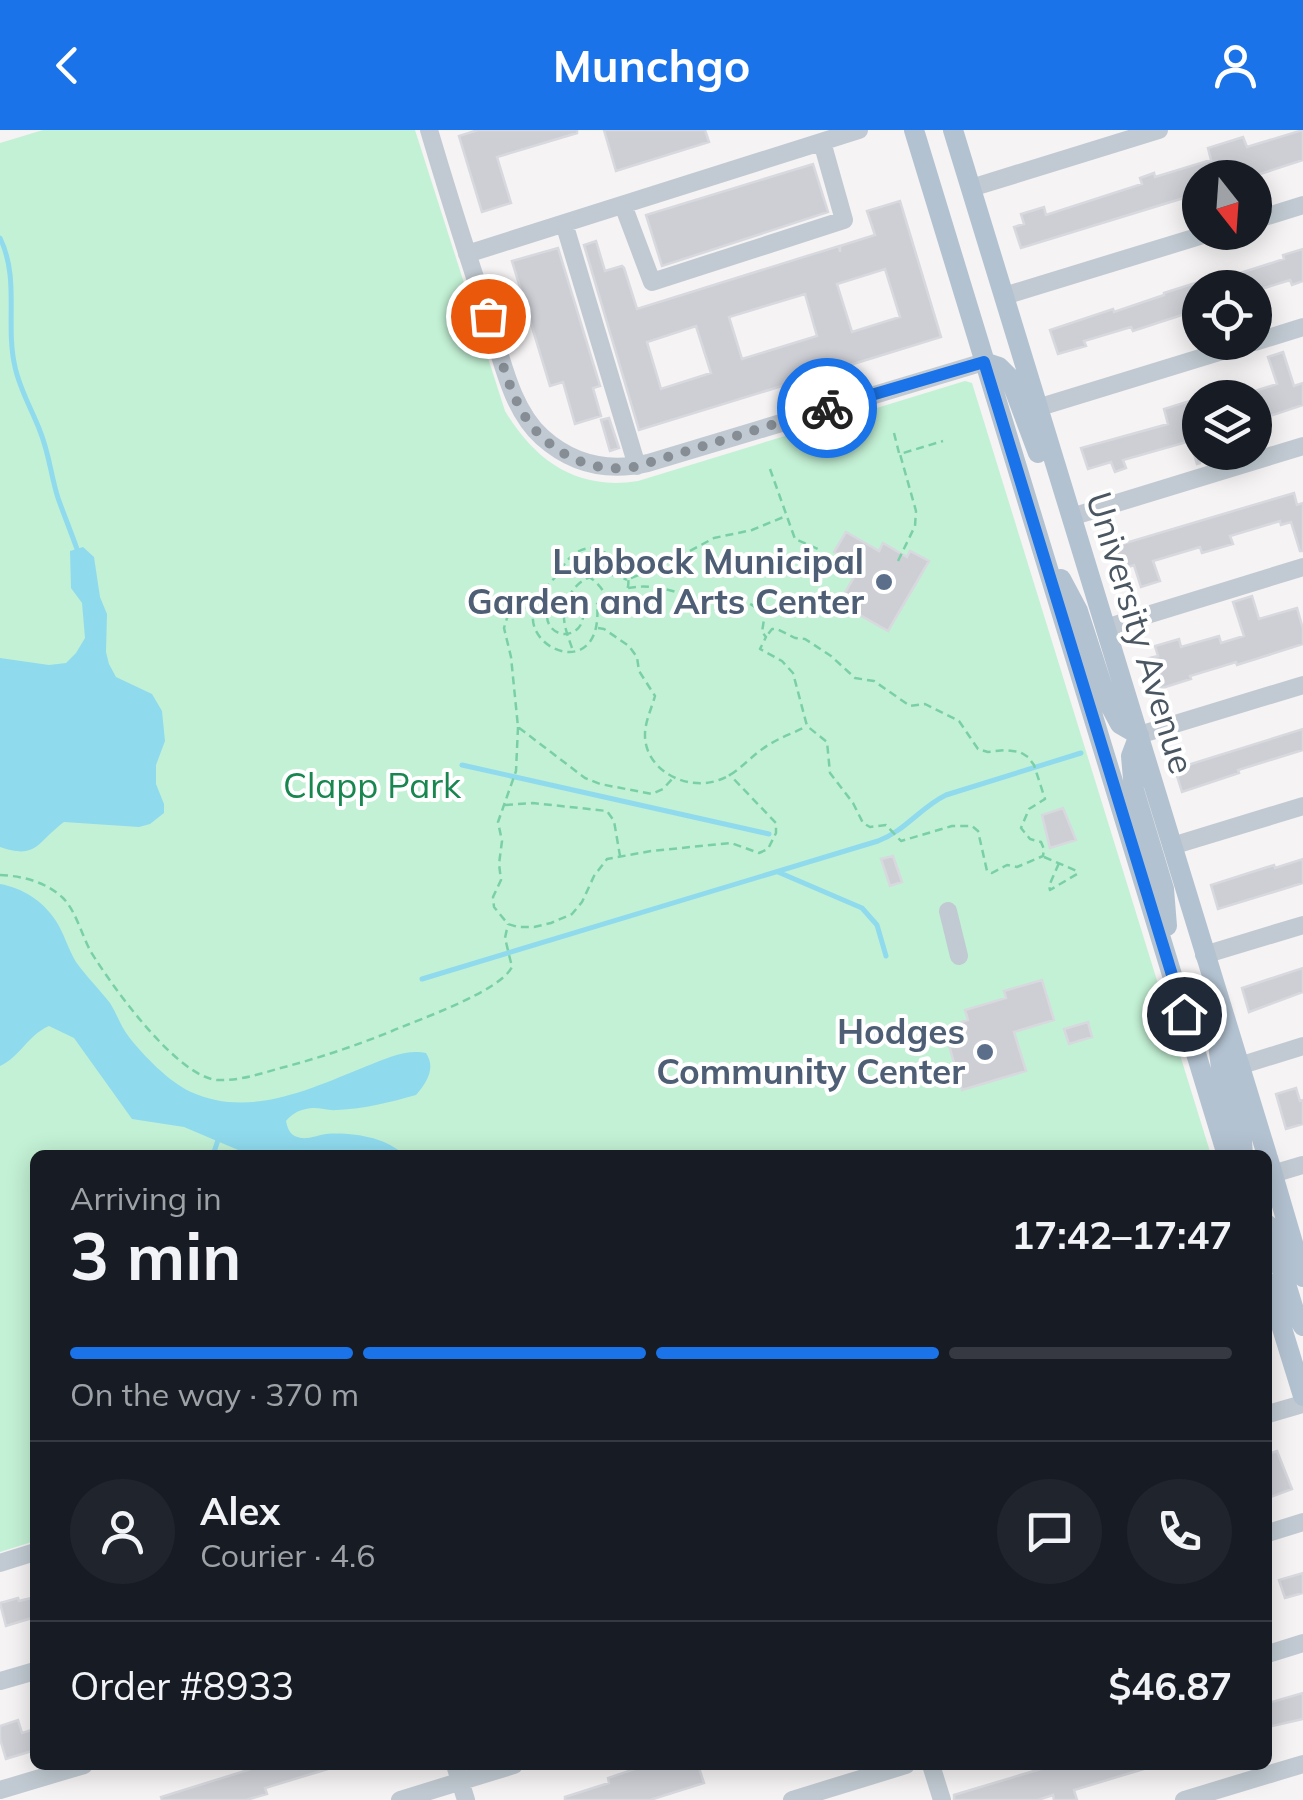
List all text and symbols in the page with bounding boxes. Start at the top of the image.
text: Munchgo [553,37,750,93]
icon: back [40,38,95,93]
icon: person [1208,38,1263,93]
north arrow [1182,160,1272,250]
map controls [1182,160,1272,470]
button: locate [1182,270,1272,360]
pin [446,274,531,359]
icon: bag [461,289,516,344]
courier [777,358,877,458]
button: layers [1182,380,1272,470]
icon: bike [800,381,855,436]
street label: University Avenue [1077,487,1205,779]
place label: Lubbock Municipal Garden and Arts Center [467,539,864,623]
marker: Lubbock Municipal Garden and Arts Center [873,571,895,593]
park label: Clapp Park [283,763,462,807]
pin [1142,972,1227,1057]
icon: home [1157,987,1212,1042]
place label: Hodges Community Center [656,1009,965,1093]
marker: Hodges Community Center [974,1041,996,1063]
text: Arriving in [70,1178,222,1218]
text: 17:42–17:47 [1012,1211,1232,1259]
text: 3 min [70,1215,241,1296]
text: On the way · 370 m [70,1374,359,1414]
button: person [70,1479,175,1584]
button: chat [997,1479,1102,1584]
button: phone [1127,1479,1232,1584]
text: Alex [200,1487,280,1535]
text: Courier · 4.6 [200,1535,376,1575]
text: Order #8933 [70,1662,294,1710]
text: $46.87 [1109,1662,1232,1710]

